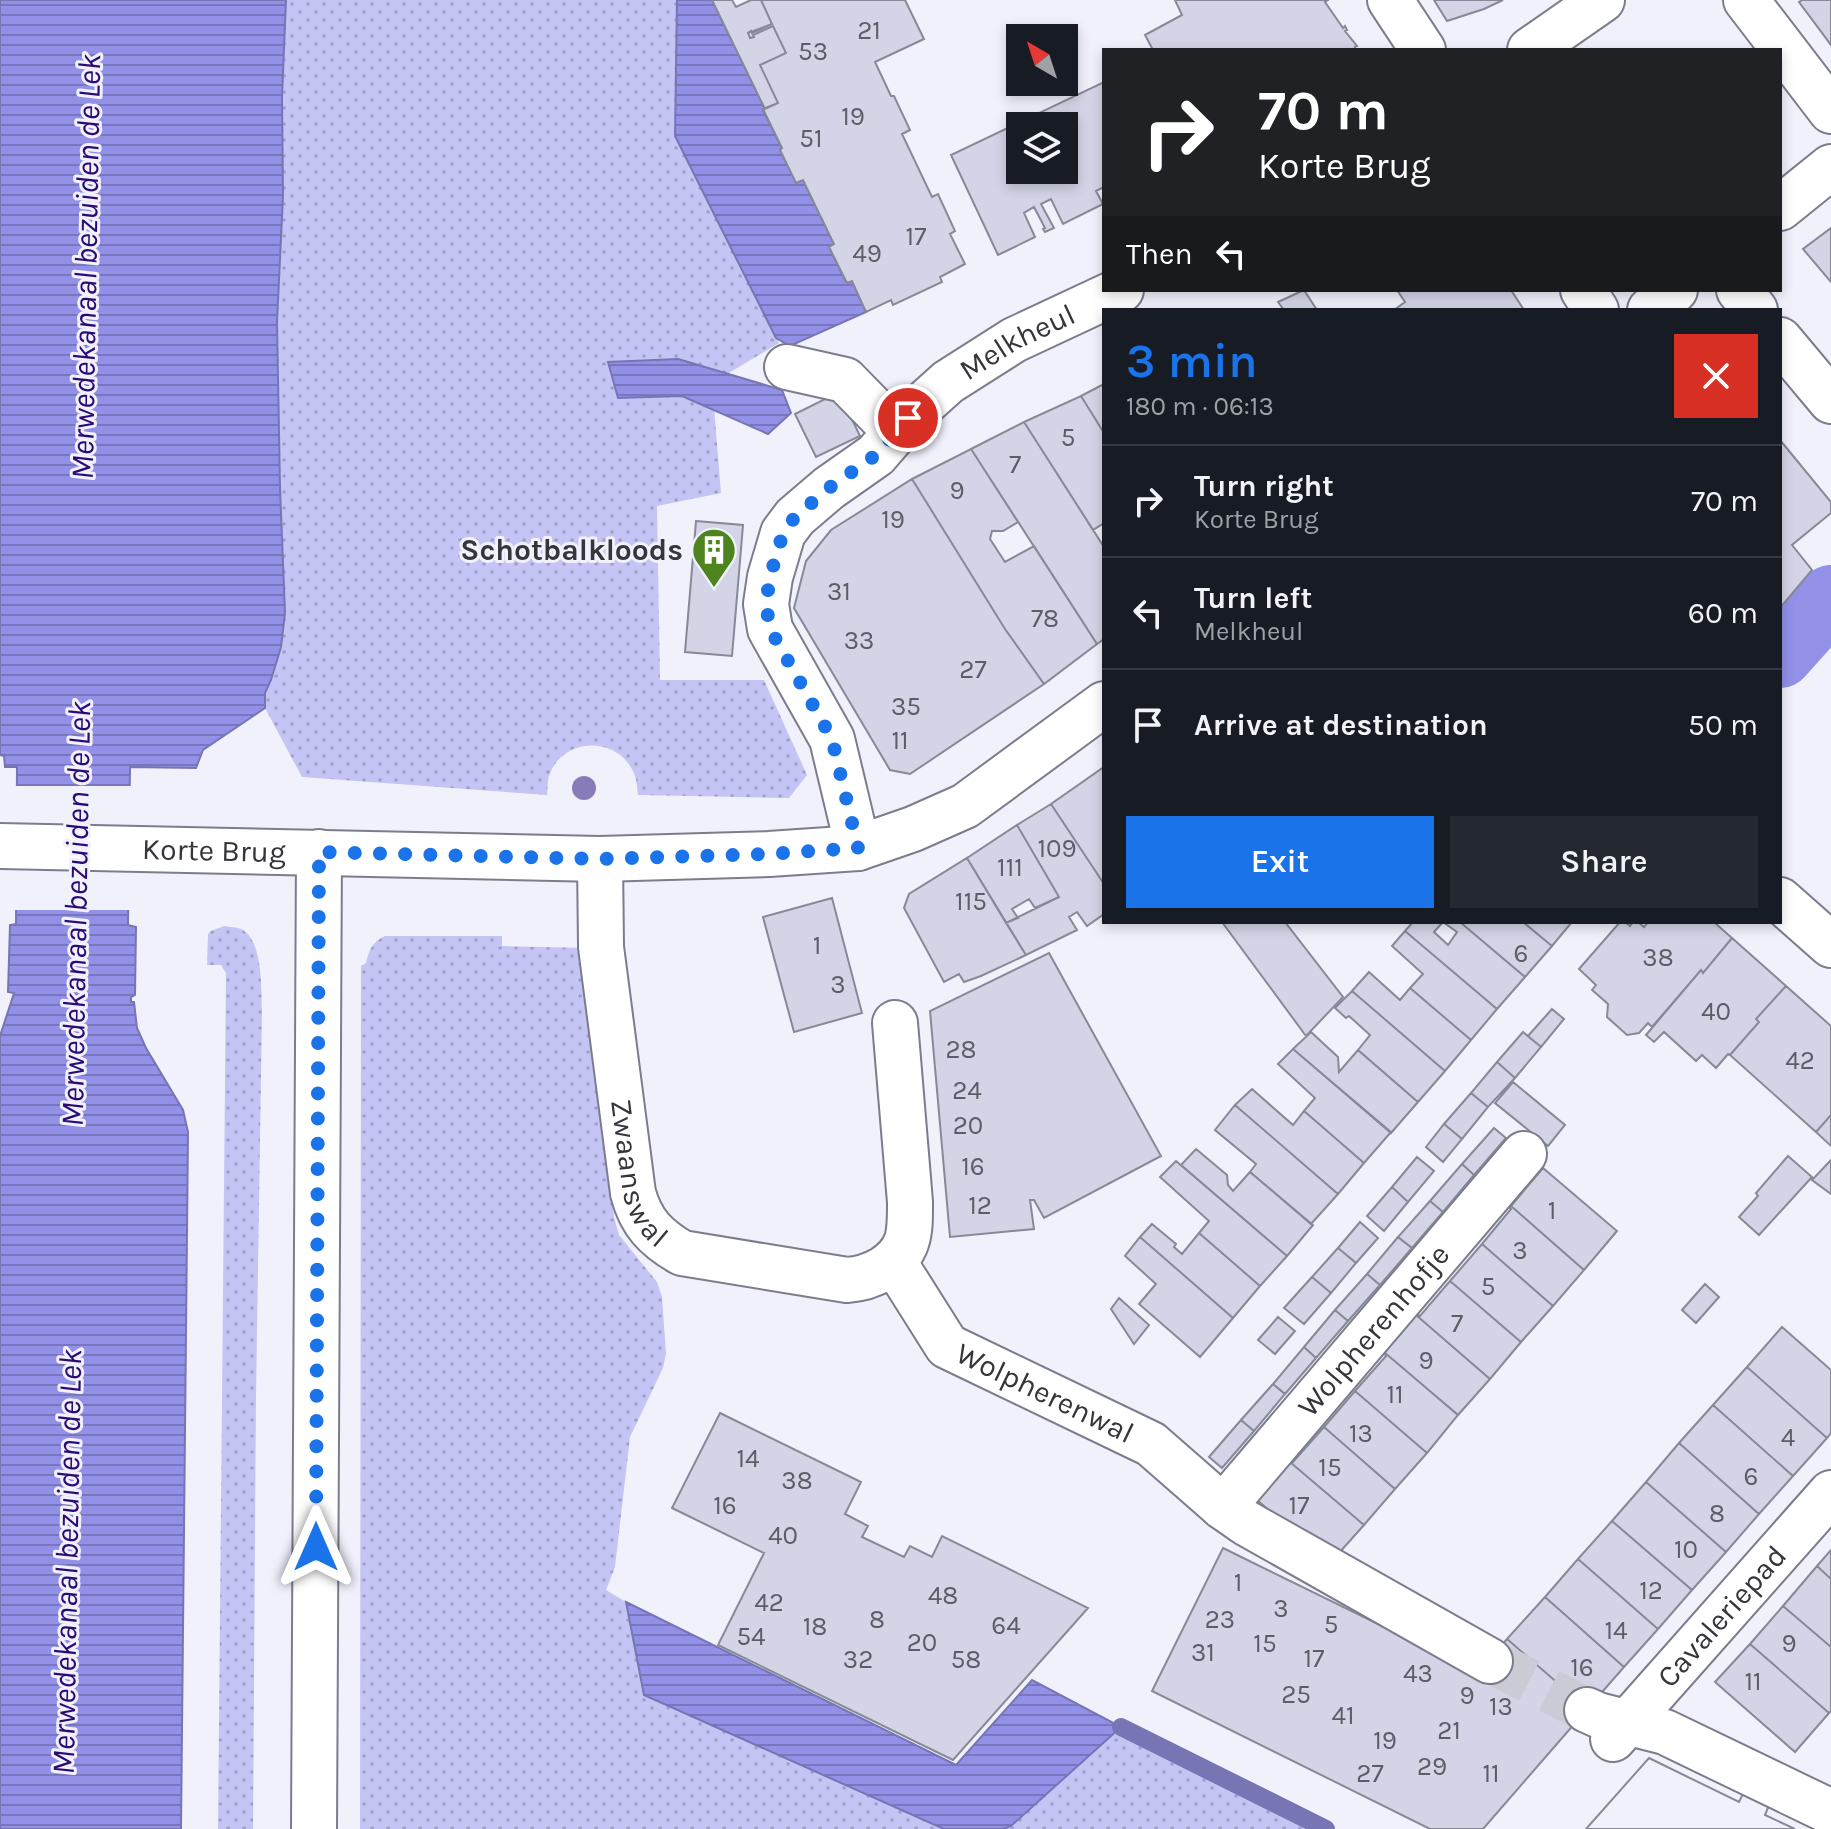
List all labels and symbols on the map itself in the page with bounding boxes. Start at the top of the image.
house number: 21 [857,15,881,46]
north arrow [1006,24,1078,96]
house number: 53 [798,36,828,67]
water label: Merwedekanaal bezuiden de Lek [64,53,108,480]
house number: 19 [841,101,865,132]
house number: 51 [799,123,823,154]
house number: 17 [906,221,926,252]
house number: 49 [852,238,882,269]
street label: Melkheul [953,296,1081,388]
pin [874,384,942,452]
house number: 5 [1061,422,1075,453]
house number: 7 [1009,449,1021,480]
house number: 9 [949,475,965,506]
house number: 19 [881,504,905,535]
building icon: Schotbalkloods [690,526,738,589]
place label: Schotbalkloods [460,532,683,568]
house number: 31 [827,576,851,607]
house number: 78 [1031,603,1059,634]
house number: 33 [844,625,874,656]
house number: 27 [959,654,987,685]
house number: 35 [891,691,921,722]
water label: Merwedekanaal bezuiden de Lek [54,700,98,1127]
house number: 11 [891,725,909,756]
street label: Korte Brug [142,831,286,870]
house number: 109 [1037,833,1077,864]
house number: 111 [997,852,1023,883]
house number: 115 [955,886,987,917]
house number: 1 [813,930,821,961]
house number: 6 [1514,938,1528,969]
house number: 38 [1642,942,1674,973]
house number: 3 [830,969,846,1000]
house number: 40 [1701,996,1731,1027]
house number: 28 [945,1034,977,1065]
house number: 42 [1785,1045,1815,1076]
house number: 24 [952,1075,982,1106]
street label: Zwaanswal [603,1097,676,1255]
house number: 20 [953,1110,983,1141]
house number: 16 [961,1151,985,1182]
house number: 12 [968,1190,992,1221]
house number: 1 [1548,1195,1556,1226]
house number: 3 [1512,1235,1528,1266]
street label: Wolpherenhofje [1290,1237,1457,1424]
house number: 5 [1481,1271,1495,1302]
house number: 7 [1451,1308,1463,1339]
street label: Wolpherenwal [950,1335,1140,1451]
house number: 9 [1418,1345,1434,1376]
water label: Merwedekanaal bezuiden de Lek [45,1348,89,1775]
house number: 11 [1386,1379,1404,1410]
house number: 13 [1349,1418,1373,1449]
house number: 4 [1781,1422,1795,1453]
house number: 14 [736,1443,760,1474]
house number: 15 [1318,1452,1342,1483]
house number: 6 [1744,1461,1758,1492]
house number: 38 [781,1465,813,1496]
house number: 16 [713,1490,737,1521]
house number: 17 [1289,1490,1309,1521]
house number: 8 [1709,1498,1725,1529]
position arrow [274,1505,358,1589]
house number: 40 [768,1520,798,1551]
house number: 10 [1674,1534,1698,1565]
street label: Cavaleriepad [1649,1538,1794,1695]
house number: 1 [1234,1567,1242,1598]
house number: 12 [1639,1575,1663,1606]
house number: 48 [928,1580,958,1611]
house number: 42 [754,1587,784,1618]
house number: 3 [1273,1593,1289,1624]
house number: 8 [869,1604,885,1635]
house number: 23 [1205,1604,1235,1635]
house number: 5 [1324,1609,1338,1640]
house number: 64 [991,1610,1021,1641]
house number: 18 [803,1611,827,1642]
house number: 14 [1604,1615,1628,1646]
house number: 54 [736,1621,766,1652]
house number: 20 [907,1627,937,1658]
house number: 15 [1253,1628,1277,1659]
house number: 9 [1781,1628,1797,1659]
house number: 31 [1191,1637,1215,1668]
house number: 17 [1304,1643,1324,1674]
house number: 32 [843,1644,873,1675]
house number: 58 [951,1644,981,1675]
house number: 16 [1570,1652,1594,1683]
house number: 43 [1403,1658,1433,1689]
house number: 11 [1744,1666,1762,1697]
house number: 25 [1281,1679,1311,1710]
house number: 9 [1459,1680,1475,1711]
house number: 13 [1489,1691,1513,1722]
house number: 41 [1331,1700,1355,1731]
house number: 21 [1437,1715,1461,1746]
house number: 19 [1373,1725,1397,1756]
house number: 29 [1417,1751,1447,1782]
house number: 27 [1356,1758,1384,1789]
house number: 11 [1482,1758,1500,1789]

